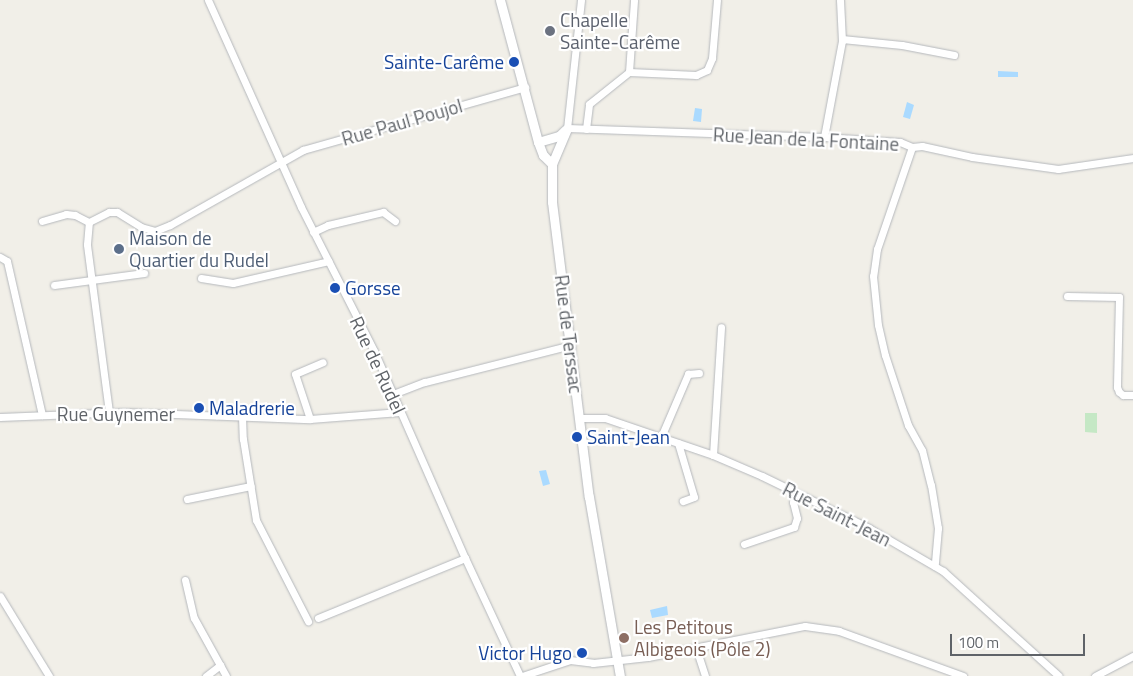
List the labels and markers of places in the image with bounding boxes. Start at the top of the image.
place label: Chapelle Sainte-Carême [560,9,680,53]
marker: Chapelle Sainte-Carême [544,25,556,37]
place label: Sainte-Carême [384,51,504,73]
marker: Sainte-Carême [508,56,520,68]
place label: Maison de Quartier du Rudel [129,227,269,271]
marker: Maison de Quartier du Rudel [113,243,125,255]
place label: Gorsse [345,277,401,299]
marker: Gorsse [329,282,341,294]
place label: Maladrerie [209,397,295,419]
marker: Maladrerie [193,402,205,414]
place label: Saint-Jean [587,426,670,448]
marker: Saint-Jean [571,431,583,443]
place label: Les Petitous Albigeois (Pôle 2) [634,616,770,660]
marker: Les Petitous Albigeois (Pôle 2) [618,632,630,644]
place label: Victor Hugo [478,642,572,664]
marker: Victor Hugo [576,647,588,659]

